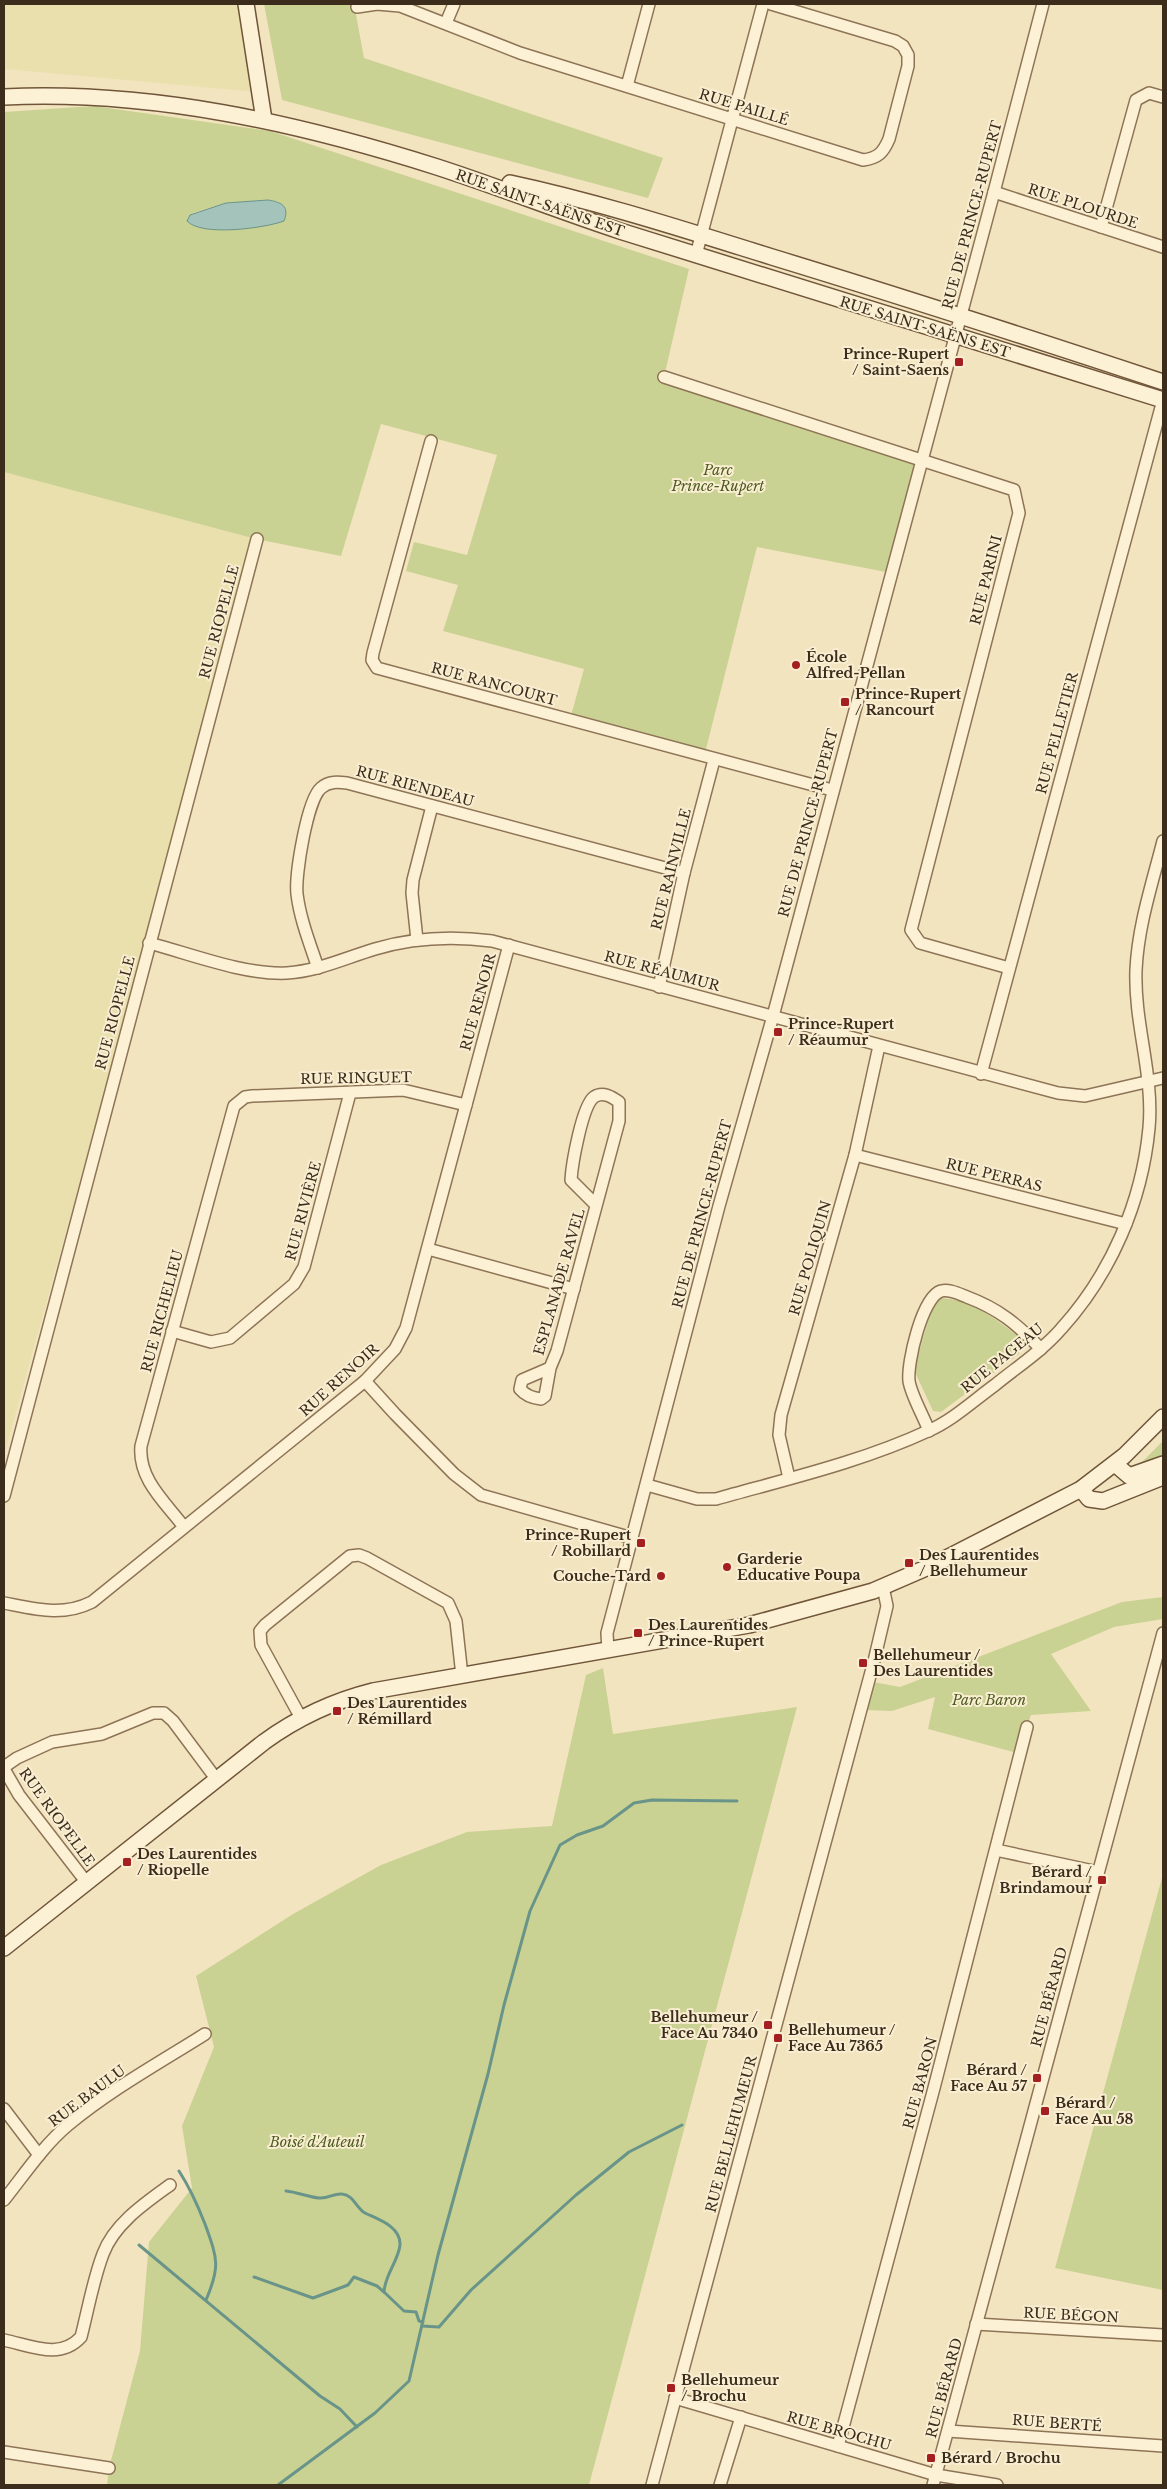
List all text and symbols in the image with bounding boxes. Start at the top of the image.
street label: RUE PAILLÉ [697,85,791,129]
street label: RUE DE PRINCE-RUPERT [938,119,1006,311]
street label: RUE SAINT-SAËNS EST [453,166,627,240]
street label: RUE PLOURDE [1025,180,1141,232]
street label: RUE SAINT-SAËNS EST [838,292,1012,362]
place label: Prince-Rupert / Saint-Saens [843,345,950,379]
marker: Prince-Rupert / Saint-Saens [953,356,965,368]
park label: Parc Prince-Rupert [671,461,765,495]
street label: RUE PARINI [966,533,1006,627]
street label: RUE RIOPELLE [195,563,243,681]
place label: École Alfred-Pellan [805,648,906,682]
street label: RUE RANCOURT [429,659,559,709]
marker: École Alfred-Pellan [790,659,802,671]
street label: RUE PELLETIER [1032,669,1082,796]
place label: Prince-Rupert / Rancourt [855,685,962,719]
marker: Prince-Rupert / Rancourt [839,696,851,708]
street label: RUE DE PRINCE-RUPERT [774,727,842,919]
street label: RUE RIENDEAU [354,762,476,810]
street label: RUE RAINVILLE [647,806,695,932]
street label: RUE RÉAUMUR [602,947,723,995]
street label: RUE RENOIR [456,950,500,1053]
street label: RUE RIOPELLE [91,954,139,1072]
place label: Prince-Rupert / Réaumur [788,1015,895,1049]
marker: Prince-Rupert / Réaumur [772,1026,784,1038]
street label: RUE RINGUET [300,1068,412,1088]
street label: RUE DE PRINCE-RUPERT [668,1118,736,1310]
street label: RUE PERRAS [944,1154,1044,1196]
street label: RUE RIVIÈRE [281,1159,325,1263]
street label: RUE POLIQUIN [785,1198,835,1318]
street label: ESPLANADE RAVEL [529,1207,589,1357]
street label: RUE RICHELIEU [137,1248,187,1374]
street label: RUE PAGEAU [957,1319,1047,1397]
street label: RUE RENOIR [296,1339,383,1420]
place label: Prince-Rupert / Robillard [525,1526,632,1560]
marker: Prince-Rupert / Robillard [635,1537,647,1549]
place label: Des Laurentides / Bellehumeur [919,1546,1039,1580]
place label: Garderie Educative Poupa [737,1550,861,1584]
marker: Des Laurentides / Bellehumeur [903,1557,915,1569]
marker: Garderie Educative Poupa [721,1561,733,1573]
place label: Couche-Tard [553,1567,651,1585]
marker: Couche-Tard [655,1570,667,1582]
place label: Des Laurentides / Prince-Rupert [648,1616,768,1650]
marker: Des Laurentides / Prince-Rupert [632,1627,644,1639]
place label: Bellehumeur / Des Laurentides [873,1646,993,1680]
marker: Bellehumeur / Des Laurentides [857,1657,869,1669]
park label: Parc Baron [951,1691,1026,1709]
place label: Des Laurentides / Rémillard [347,1694,467,1728]
marker: Des Laurentides / Rémillard [331,1705,343,1717]
street label: RUE RIOPELLE [15,1764,99,1870]
place label: Des Laurentides / Riopelle [137,1845,257,1879]
marker: Des Laurentides / Riopelle [121,1856,133,1868]
place label: Bérard / Brindamour [999,1863,1092,1897]
marker: Bérard / Brindamour [1096,1874,1108,1886]
street label: RUE BÉRARD [1027,1945,1071,2049]
place label: Bellehumeur / Face Au 7340 [650,2008,758,2042]
marker: Bellehumeur / Face Au 7340 [762,2019,774,2031]
place label: Bellehumeur / Face Au 7365 [788,2021,896,2055]
marker: Bellehumeur / Face Au 7365 [772,2032,784,2044]
street label: RUE BARON [899,2035,941,2131]
street label: RUE BELLEHUMEUR [701,2053,761,2214]
street label: RUE BAULU [45,2061,129,2131]
place label: Bérard / Face Au 57 [950,2061,1028,2095]
marker: Bérard / Face Au 57 [1031,2072,1043,2084]
place label: Bérard / Face Au 58 [1055,2094,1134,2128]
marker: Bérard / Face Au 58 [1039,2105,1051,2117]
park label: Boisé d'Auteuil [269,2133,365,2151]
street label: RUE BÉGON [1023,2304,1120,2327]
street label: RUE BÉRARD [922,2336,966,2440]
place label: Bellehumeur / Brochu [681,2371,779,2405]
marker: Bellehumeur / Brochu [665,2382,677,2394]
street label: RUE BROCHU [785,2407,893,2455]
street label: RUE BERTÉ [1012,2411,1102,2435]
place label: Bérard / Brochu [941,2449,1061,2467]
marker: Bérard / Brochu [925,2452,937,2464]

